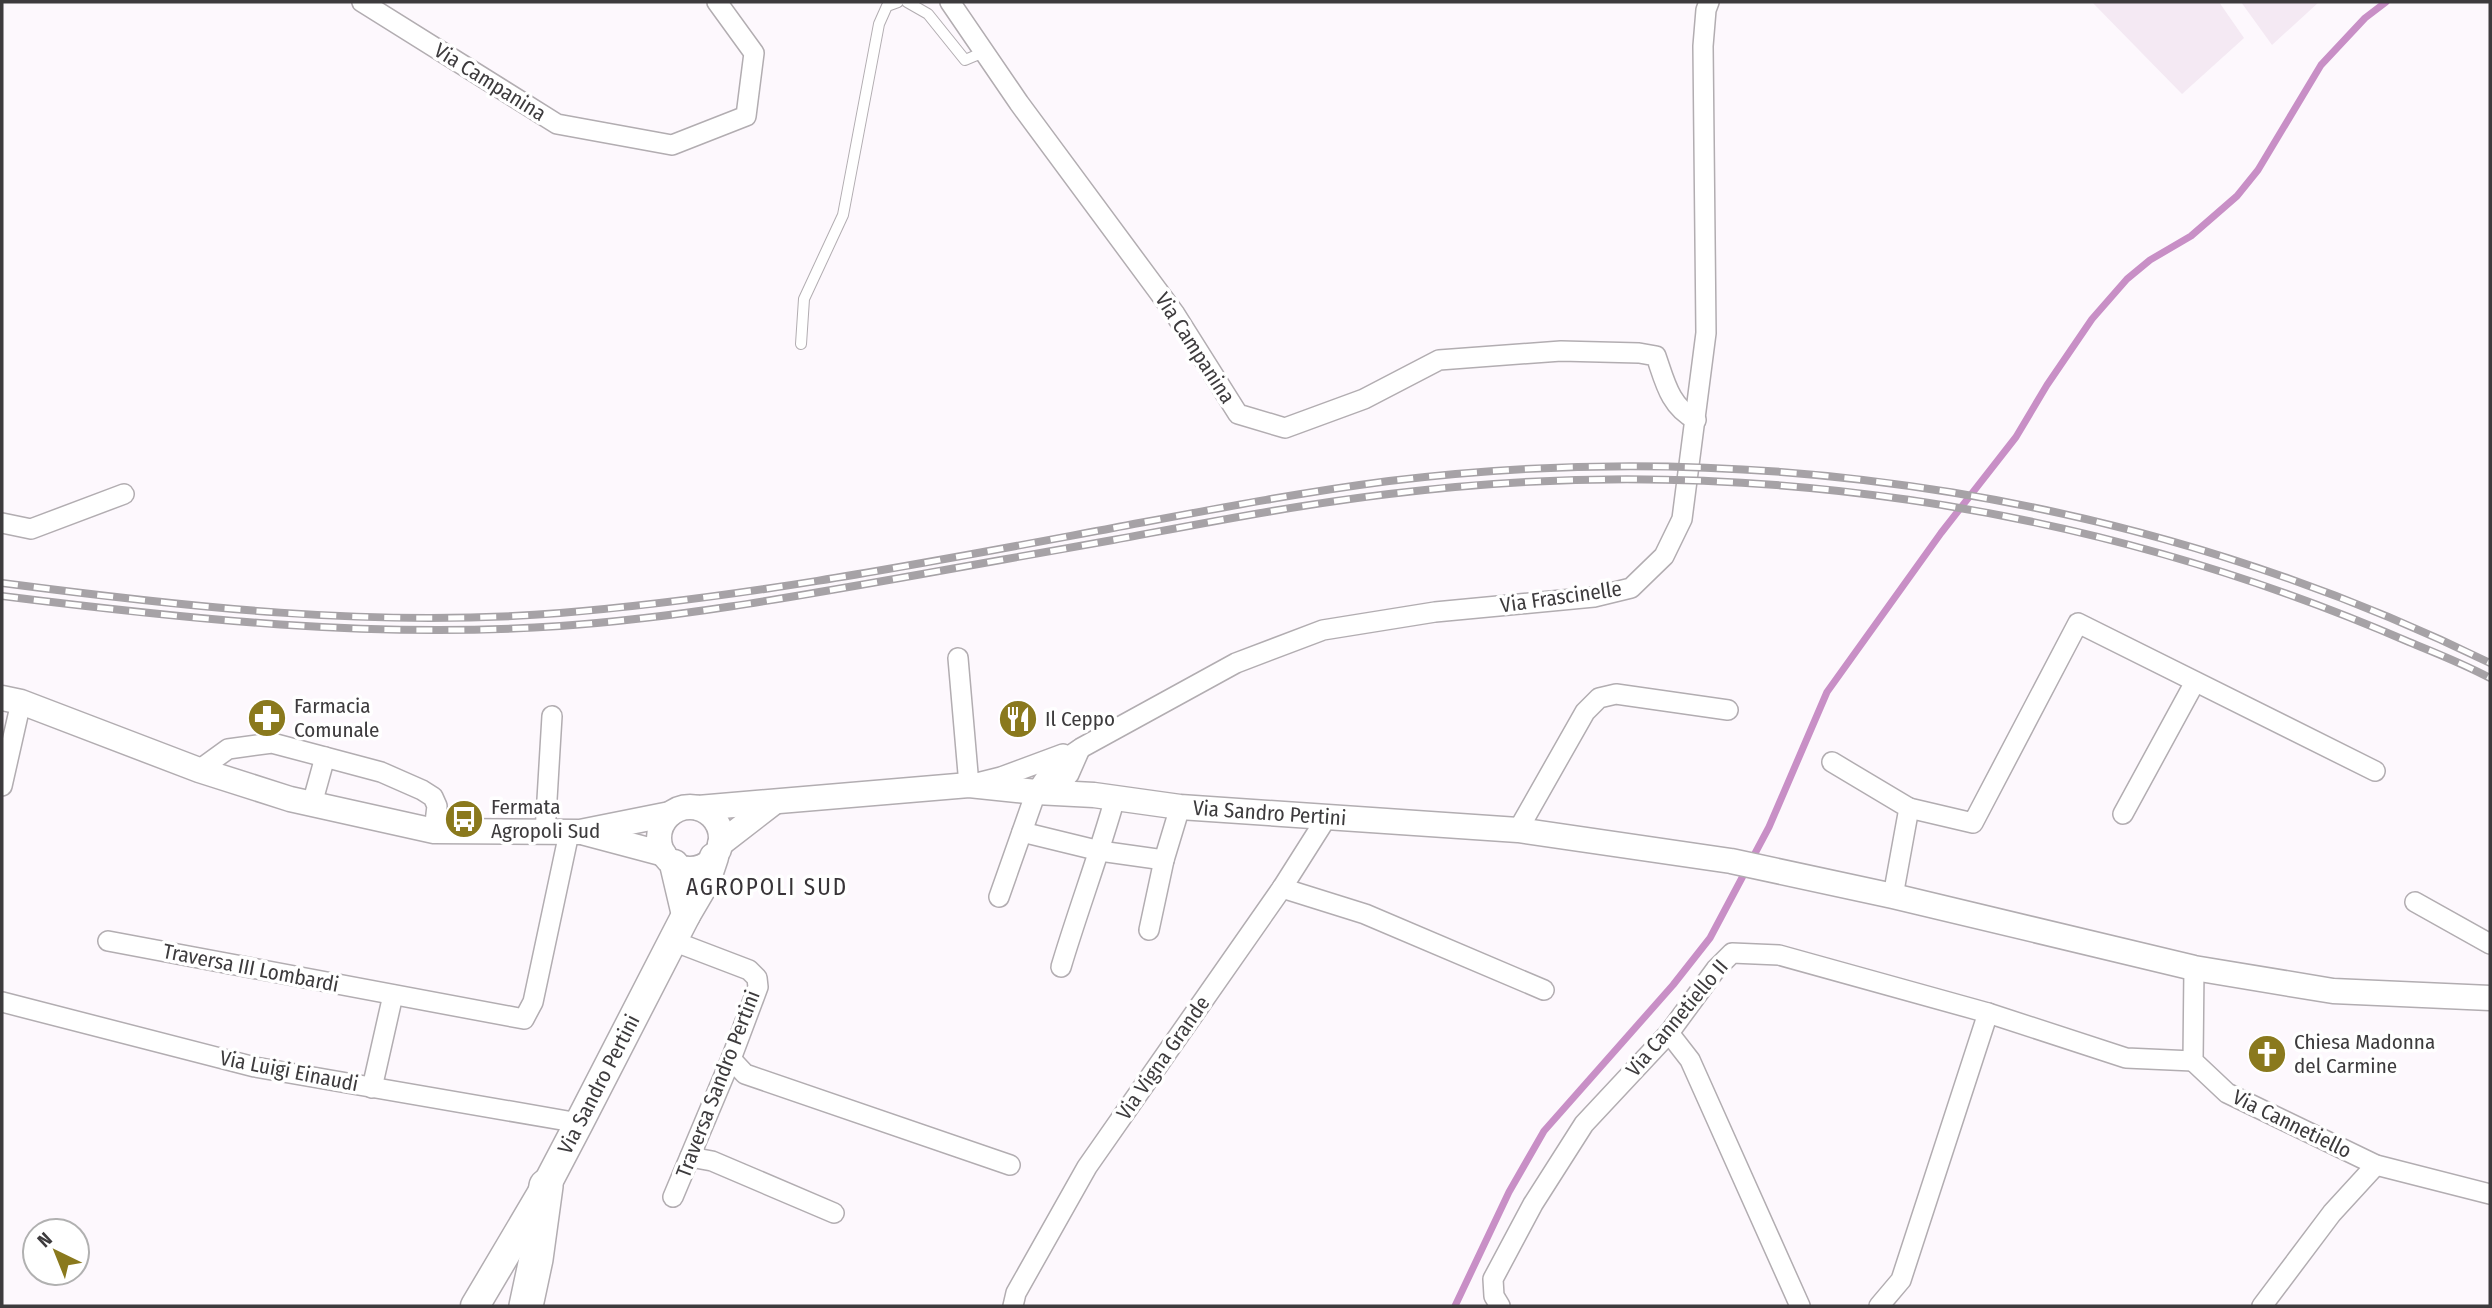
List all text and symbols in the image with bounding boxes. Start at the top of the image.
street label: Via Campanina [429,37,551,127]
street label: Via Campanina [1149,288,1241,408]
street label: Via Frascinelle [1499,576,1623,618]
place label: Farmacia Comunale [294,693,379,743]
pharmacy icon: Farmacia Comunale [246,697,288,739]
restaurant icon: Il Ceppo [997,698,1039,740]
place label: Il Ceppo [1045,706,1115,732]
place label: Fermata Agropoli Sud [491,794,600,844]
street label: Via Sandro Pertini [1192,795,1347,831]
bus stop icon: Fermata Agropoli Sud [443,798,485,840]
district label: AGROPOLI SUD [686,873,848,901]
street label: Traversa III Lombardi [161,938,341,998]
street label: Via Cannetiello II [1620,954,1734,1082]
street label: Traversa Sandro Pertini [670,987,766,1181]
street label: Via Vigna Grande [1111,991,1215,1125]
street label: Via Sandro Pertini [552,1010,646,1159]
place label: Chiesa Madonna del Carmine [2294,1029,2435,1079]
church icon: Chiesa Madonna del Carmine [2246,1033,2288,1075]
street label: Via Luigi Einaudi [218,1045,360,1097]
street label: Via Cannetiello [2228,1084,2356,1164]
north arrow [21,1217,91,1287]
text: N [33,1228,57,1252]

